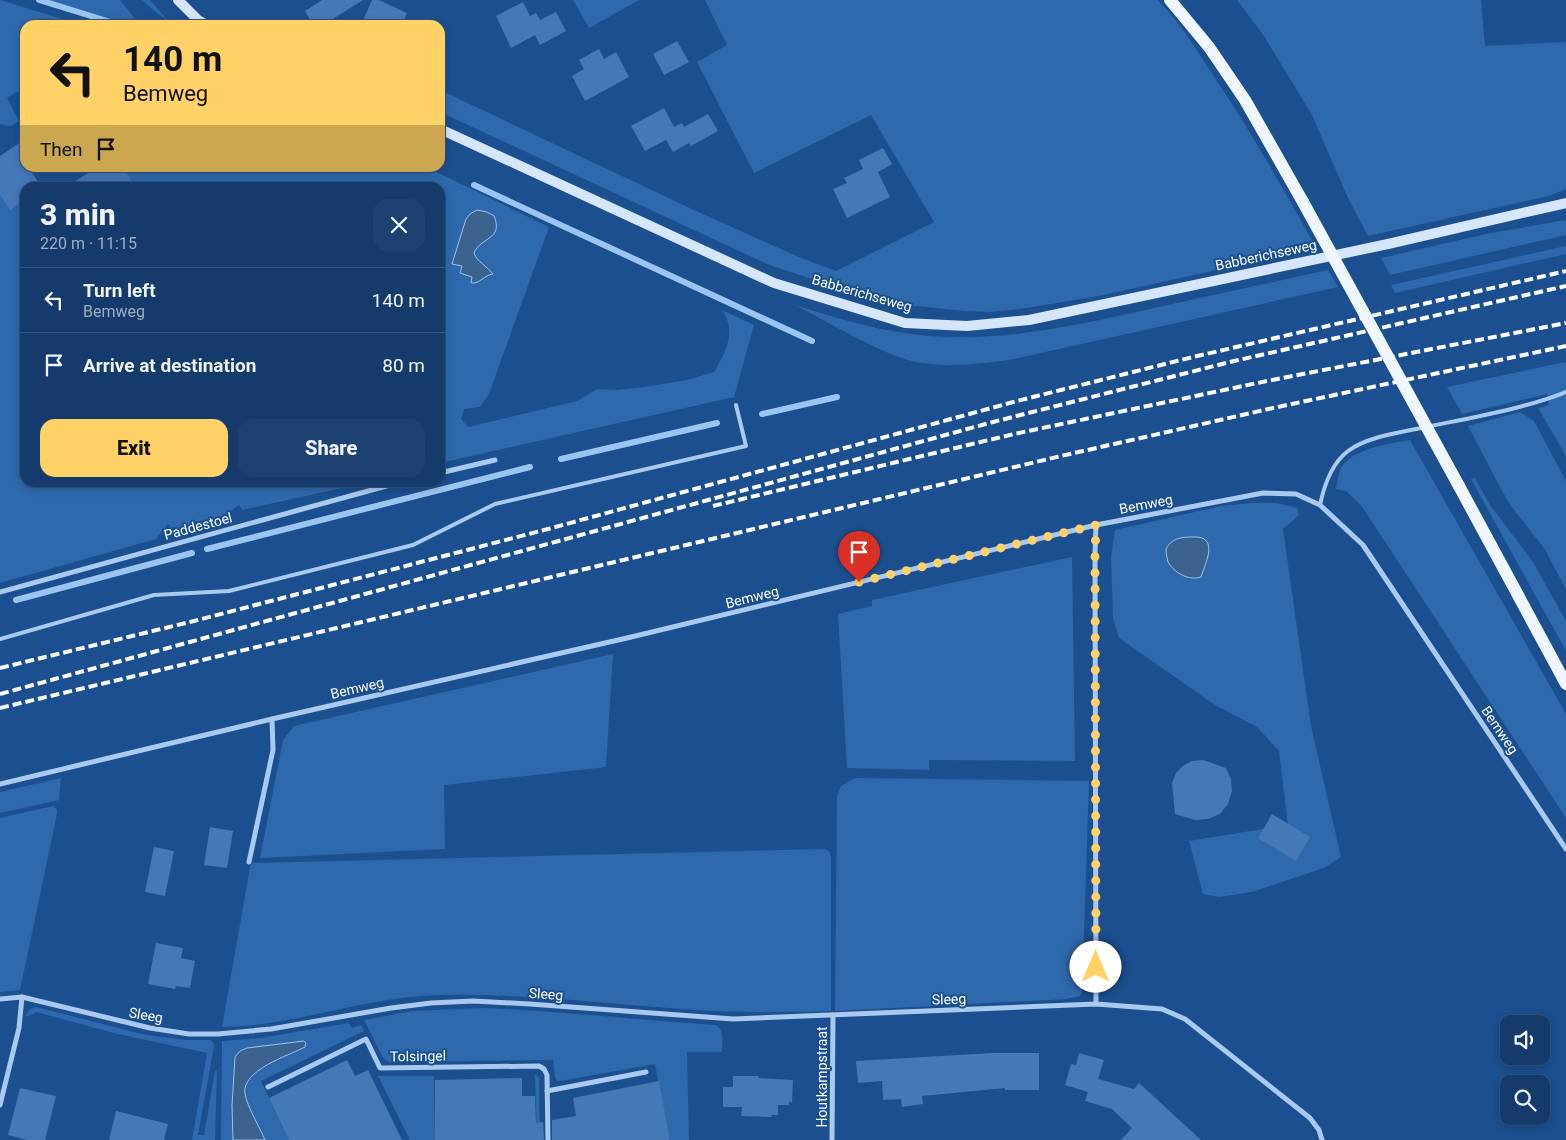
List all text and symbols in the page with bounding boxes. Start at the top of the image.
text: 140 m [123,39,222,80]
icon: left [40,40,105,105]
text: Bemweg [123,81,208,106]
icon: arrive [92,135,120,163]
text: Then [40,138,82,161]
text: 3 min [40,197,116,232]
button: close [373,199,425,251]
text: 220 m · 11:15 [40,234,137,253]
street label: Babberichseweg [1214,236,1318,274]
street label: Babberichseweg [810,271,914,315]
text: Turn left [83,279,156,302]
icon: left [40,286,68,314]
text: 140 m [372,289,425,312]
text: Bemweg [83,302,145,321]
icon: arrive [40,351,68,379]
text: Arrive at destination [83,354,256,377]
text: 80 m [382,354,425,377]
button: Exit [40,419,228,477]
button: Share [238,419,425,477]
street label: Bemweg [1118,491,1174,517]
street label: Paddestoel [162,509,234,543]
pin [838,531,880,582]
icon: arrive [845,538,873,566]
street label: Bemweg [724,583,780,611]
street label: Bemweg [329,674,385,702]
street label: Bemweg [1478,703,1522,757]
position arrow [1069,940,1121,992]
street label: Sleeg [528,985,564,1003]
street label: Sleeg [932,990,966,1008]
street label: Sleeg [128,1004,164,1026]
map controls [1500,1015,1550,1125]
button: sound [1500,1015,1550,1065]
street label: Houtkampstraat [814,1026,830,1128]
street label: Tolsingel [390,1048,446,1064]
button: search [1500,1075,1550,1125]

